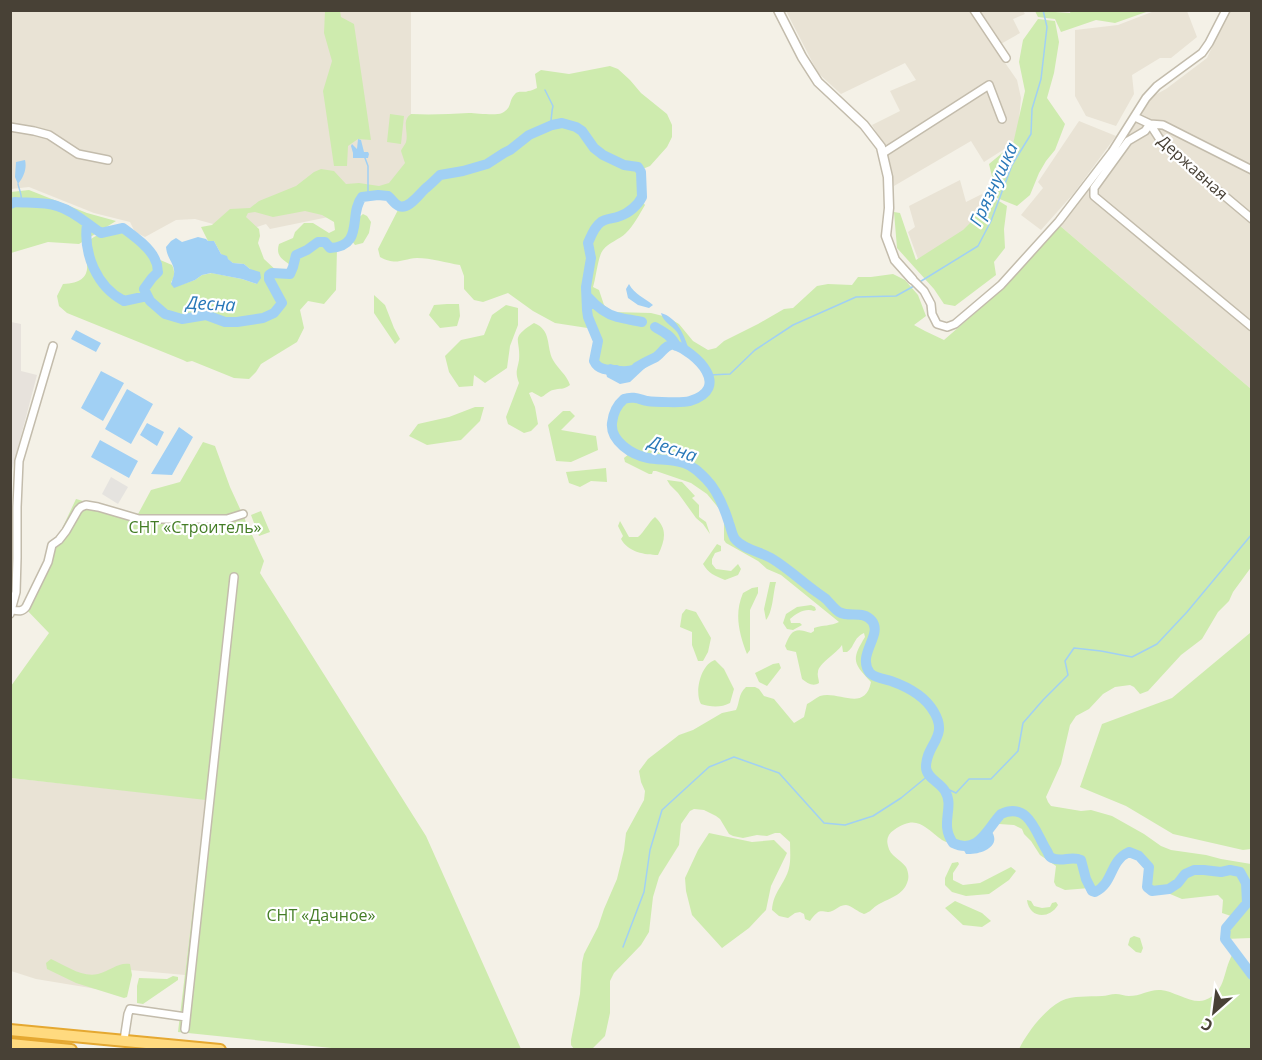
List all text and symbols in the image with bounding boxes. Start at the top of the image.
street label: Державная [1153,130,1233,204]
water label: Грязнушка [963,138,1023,230]
water label: Десна [184,290,236,316]
water label: Десна [644,428,700,467]
park label: СНТ «Строитель» [128,516,262,538]
park label: СНТ «Дачное» [267,904,376,926]
north arrow [1184,982,1244,1042]
text: С [1197,1013,1217,1037]

